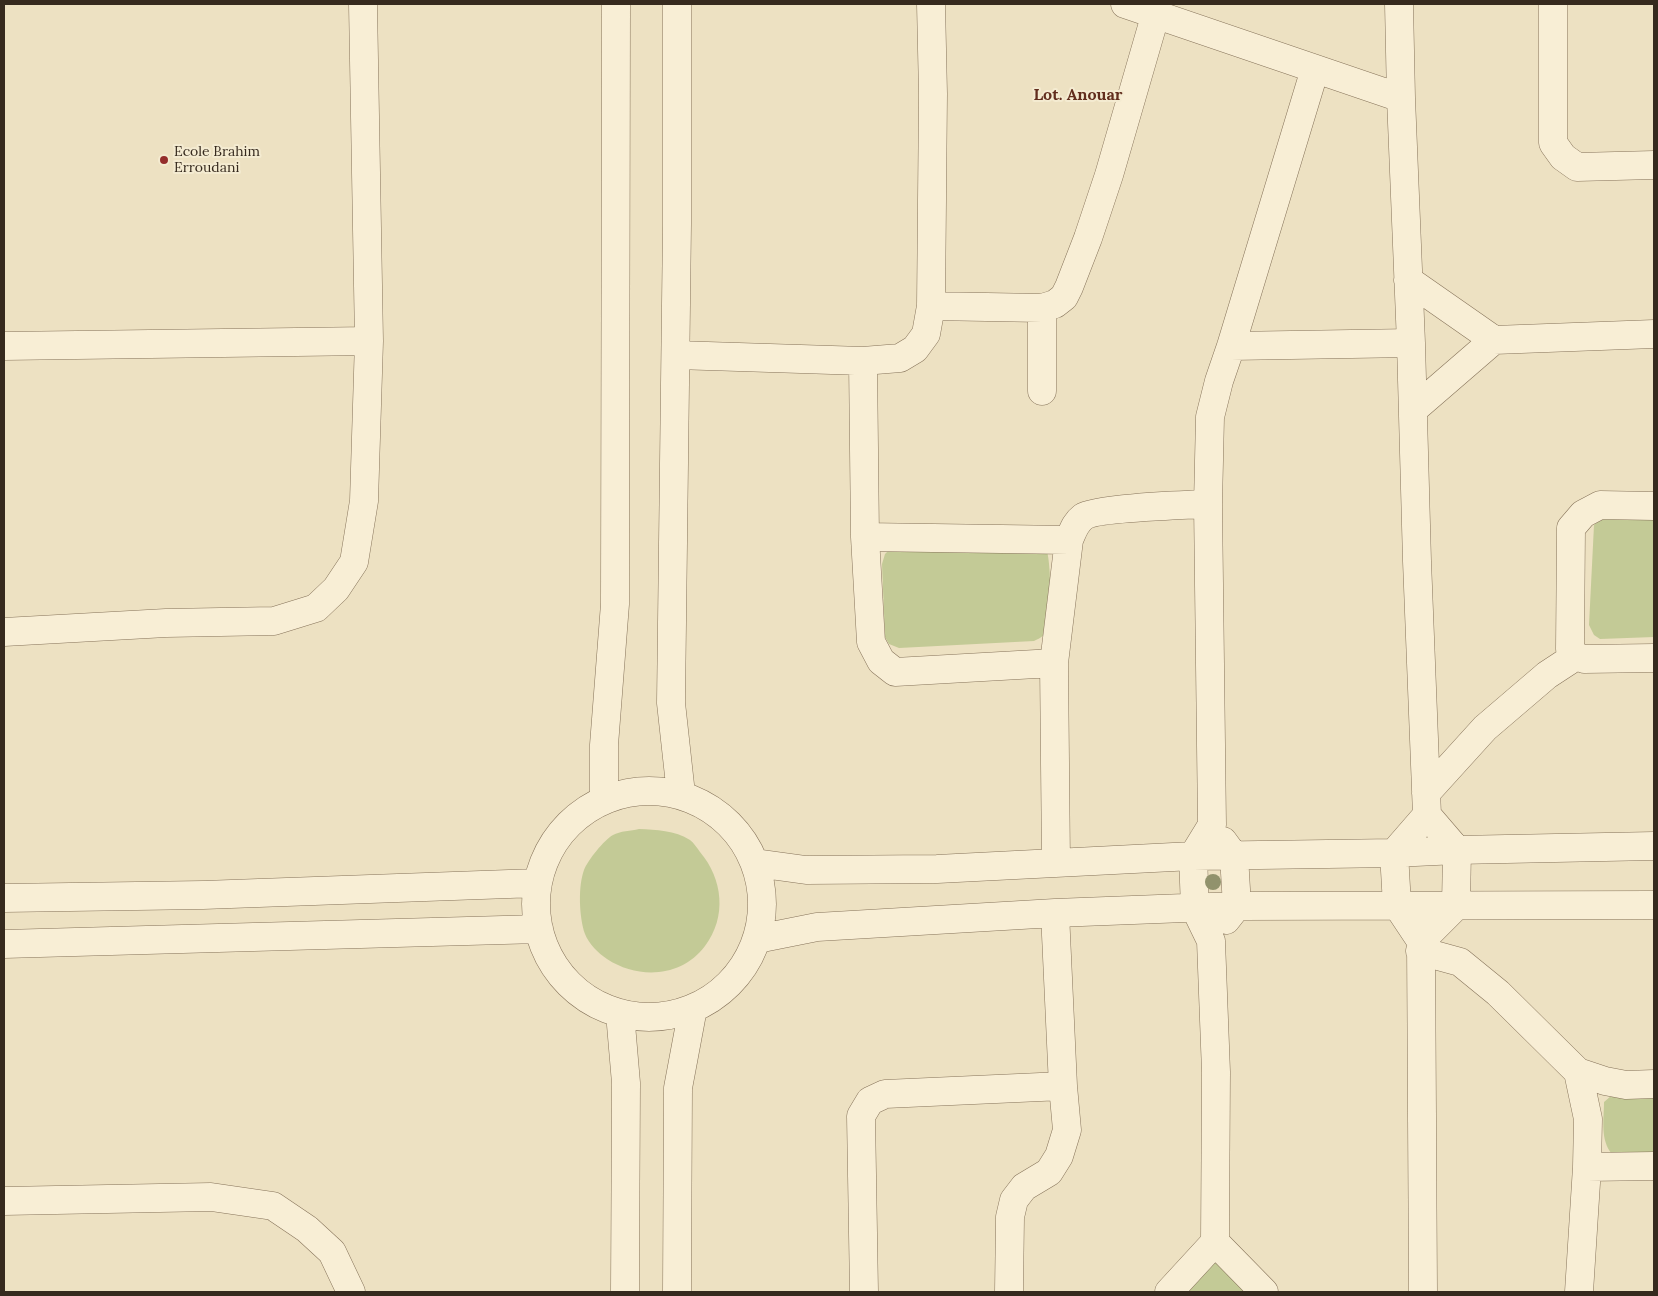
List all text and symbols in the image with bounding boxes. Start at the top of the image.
district label: Lot. Anouar [1033,85,1123,105]
place label: Ecole Brahim Erroudani [174,144,260,176]
marker: Ecole Brahim Erroudani [158,154,170,166]

